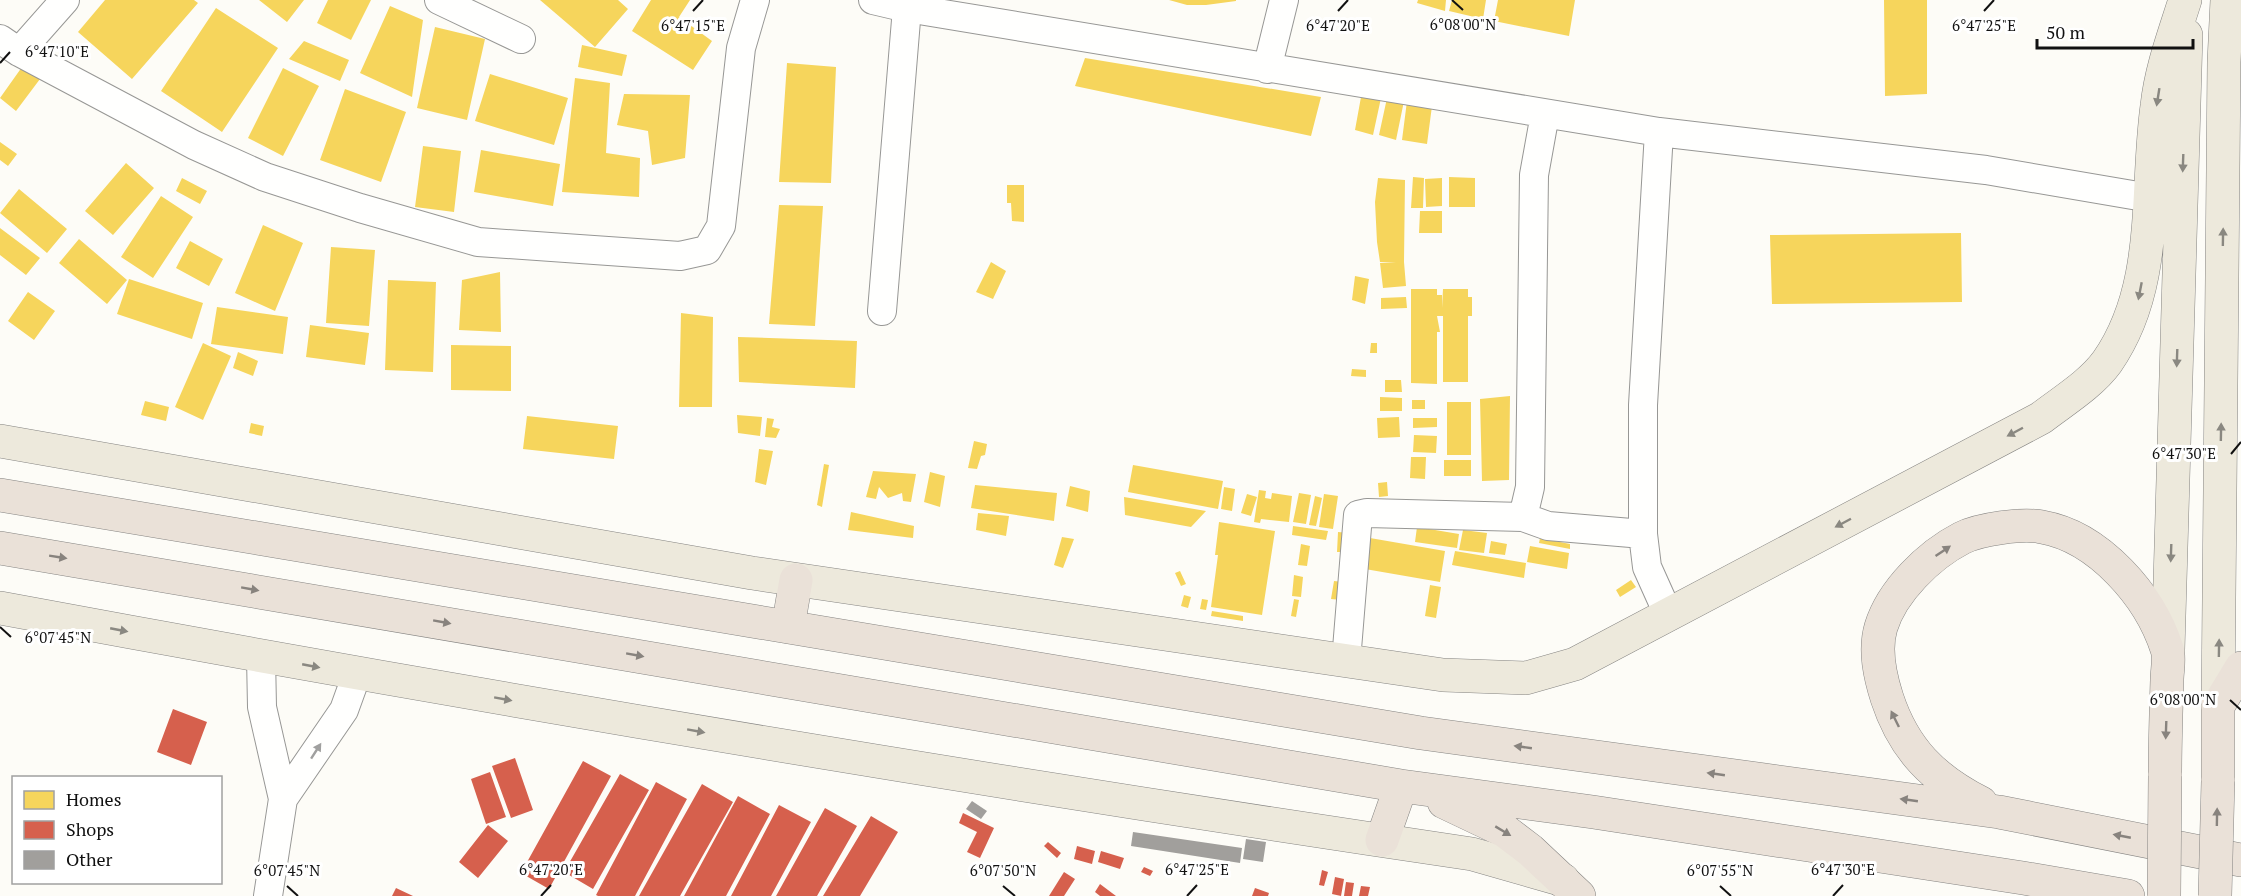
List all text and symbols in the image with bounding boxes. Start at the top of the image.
scale bar [2037,12,2193,50]
text: 6°08'00"N [1430,14,1496,34]
text: 6°47'15"E [661,15,725,35]
text: 6°47'20"E [1306,15,1370,35]
text: 6°47'25"E [1952,15,2016,35]
text: 50 m [2046,20,2086,44]
text: 6°47'10"E [25,41,89,61]
one-way arrow [2154,87,2163,106]
one-way arrow [2178,154,2187,173]
one-way arrow [2218,227,2228,246]
one-way arrow [2135,281,2144,300]
one-way arrow [2172,349,2181,368]
one-way arrow [2216,422,2226,441]
one-way arrow [2007,427,2024,437]
text: 6°47'30"E [2152,443,2216,463]
one-way arrow [1835,518,1852,528]
one-way arrow [2166,544,2176,563]
one-way arrow [1934,545,1950,557]
one-way arrow [48,553,67,562]
one-way arrow [241,585,260,594]
one-way arrow [433,618,452,627]
one-way arrow [110,626,129,635]
text: 6°07'45"N [25,627,91,647]
one-way arrow [2214,638,2224,657]
one-way arrow [625,651,644,660]
one-way arrow [302,662,321,671]
text: 6°08'00"N [2150,689,2216,709]
one-way arrow [494,695,513,704]
one-way arrow [1891,711,1900,728]
one-way arrow [2161,720,2171,739]
one-way arrow [686,727,705,736]
one-way arrow [311,743,322,760]
one-way arrow [1513,743,1532,752]
one-way arrow [1706,769,1725,778]
legend [12,776,222,884]
text: Homes [66,787,121,811]
one-way arrow [1899,795,1918,804]
one-way arrow [2212,808,2222,827]
text: Shops [66,817,114,841]
one-way arrow [1495,825,1511,836]
one-way arrow [2112,831,2131,840]
text: Other [66,847,113,871]
text: 6°47'20"E [519,859,583,879]
text: 6°47'25"E [1165,859,1229,879]
text: 6°47'30"E [1811,859,1875,879]
text: 6°07'45"N [254,860,320,880]
text: 6°07'50"N [970,860,1036,880]
text: 6°07'55"N [1687,860,1753,880]

